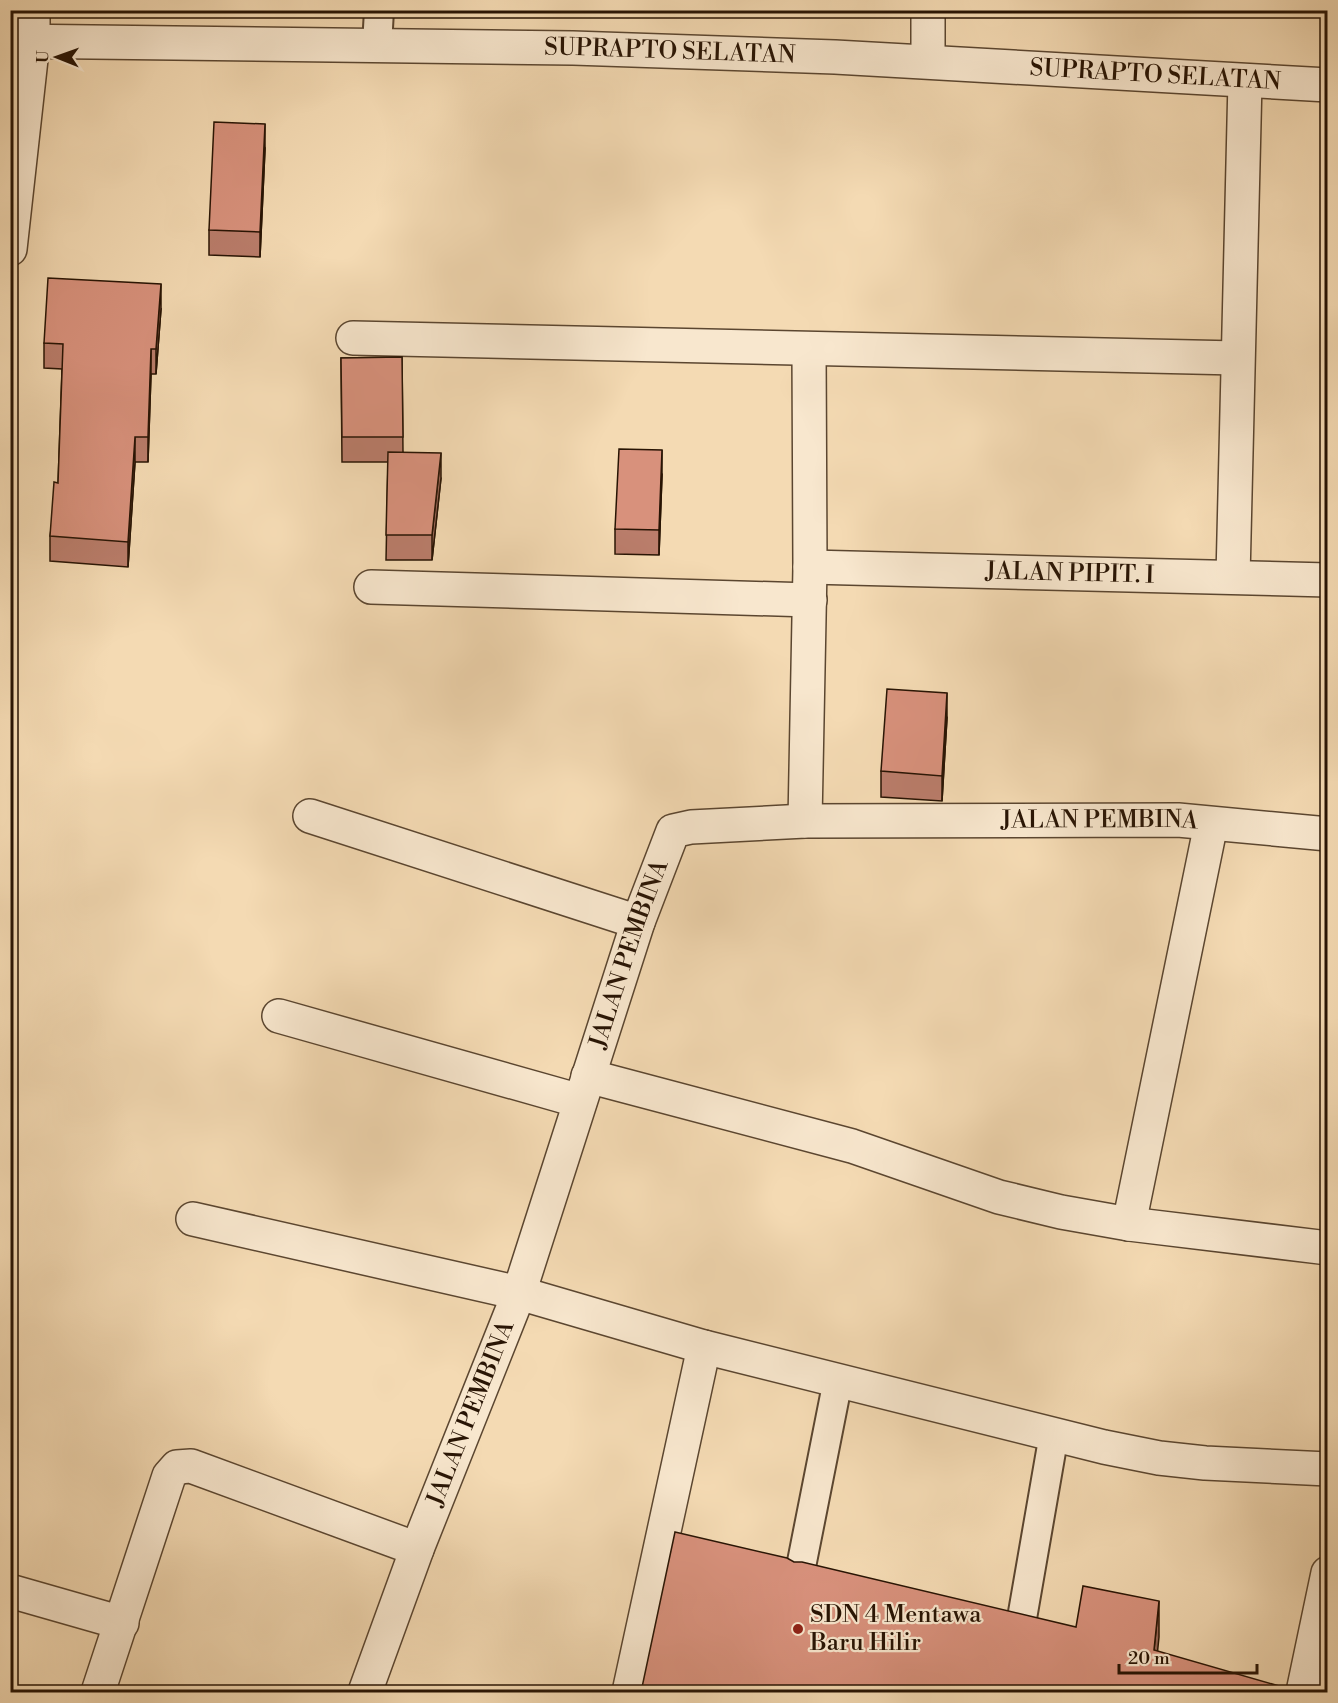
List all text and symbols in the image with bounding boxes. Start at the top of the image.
north arrow [27,27,87,87]
street label: SUPRAPTO SELATAN [544,33,796,71]
text: U [33,50,53,63]
street label: SUPRAPTO SELATAN [1029,53,1282,97]
street label: JALAN PIPIT. I [984,556,1155,591]
street label: JALAN PEMBINA [1000,805,1200,837]
street label: JALAN PEMBINA [583,855,676,1053]
street label: JALAN PEMBINA [420,1316,522,1512]
place label: SDN 4 Mentawa Baru Hilir [809,1600,982,1658]
marker: SDN 4 Mentawa Baru Hilir [791,1622,805,1636]
scale bar [1119,1637,1257,1675]
text: 20 m [1128,1647,1170,1670]

